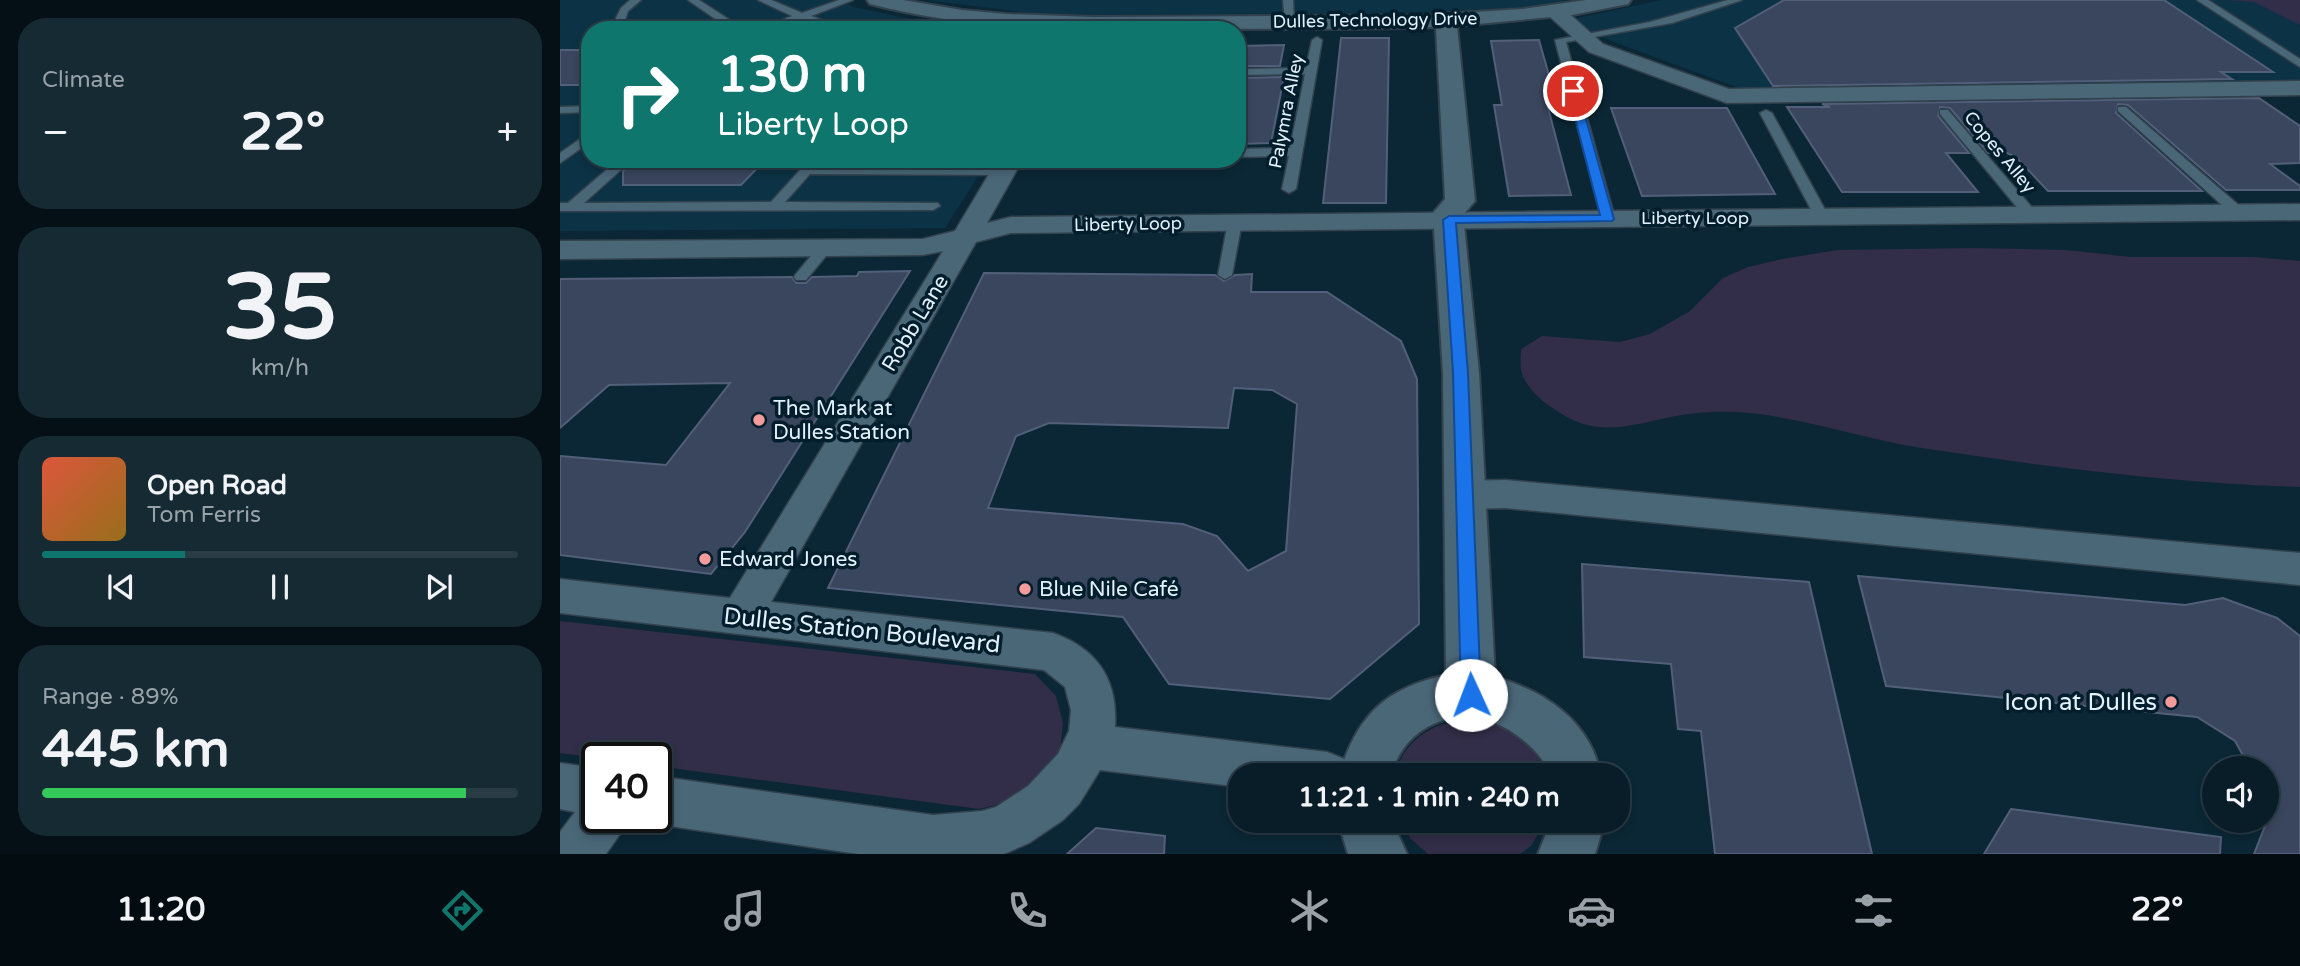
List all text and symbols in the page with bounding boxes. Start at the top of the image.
street label: Dulles Technology Drive [1272,7,1478,33]
text: 130 m [717,46,867,105]
icon: right [602,49,693,140]
street label: Palymra Alley [1264,52,1308,170]
pin [1543,61,1603,121]
text: Climate [42,66,125,94]
icon: arrive [1554,72,1592,110]
text: 22° [240,101,325,164]
text: Liberty Loop [717,106,909,144]
street label: Copes Alley [1959,107,2041,198]
text: − [42,110,69,156]
text: + [497,110,518,156]
street label: Liberty Loop [1641,207,1749,229]
street label: Liberty Loop [1074,212,1182,236]
text: 35 [223,253,337,363]
street label: Robb Lane [877,270,954,376]
text: km/h [251,354,309,382]
place label: The Mark at Dulles Station [773,396,910,445]
marker: The Mark at Dulles Station [751,412,767,428]
text: Open Road [147,470,287,501]
text: Tom Ferris [147,501,261,529]
place label: Edward Jones [719,547,857,572]
marker: Edward Jones [697,551,713,567]
icon: previous [102,568,140,606]
icon: pause [261,568,299,606]
icon: next [420,568,458,606]
place label: Blue Nile Café [1039,577,1179,602]
marker: Blue Nile Café [1017,581,1033,597]
street label: Dulles Station Boulevard [722,602,1002,659]
position arrow [1434,658,1508,732]
text: Range · 89% [42,683,178,711]
place label: Icon at Dulles [2004,688,2157,717]
marker: Icon at Dulles [2163,694,2179,710]
text: 445 km [42,718,230,781]
speed limit sign: 40 [581,742,672,833]
map controls [2202,756,2279,833]
button: sound [2202,756,2279,833]
text: 11:21 · 1 min · 240 m [1298,782,1560,813]
icon: directions [438,886,487,935]
icon: music [720,886,769,935]
icon: phone [1003,886,1052,935]
icon: climate [1285,886,1334,935]
icon: car [1567,886,1616,935]
icon: filters [1849,886,1898,935]
text: 11:20 [117,891,205,929]
text: 22° [2131,891,2183,929]

